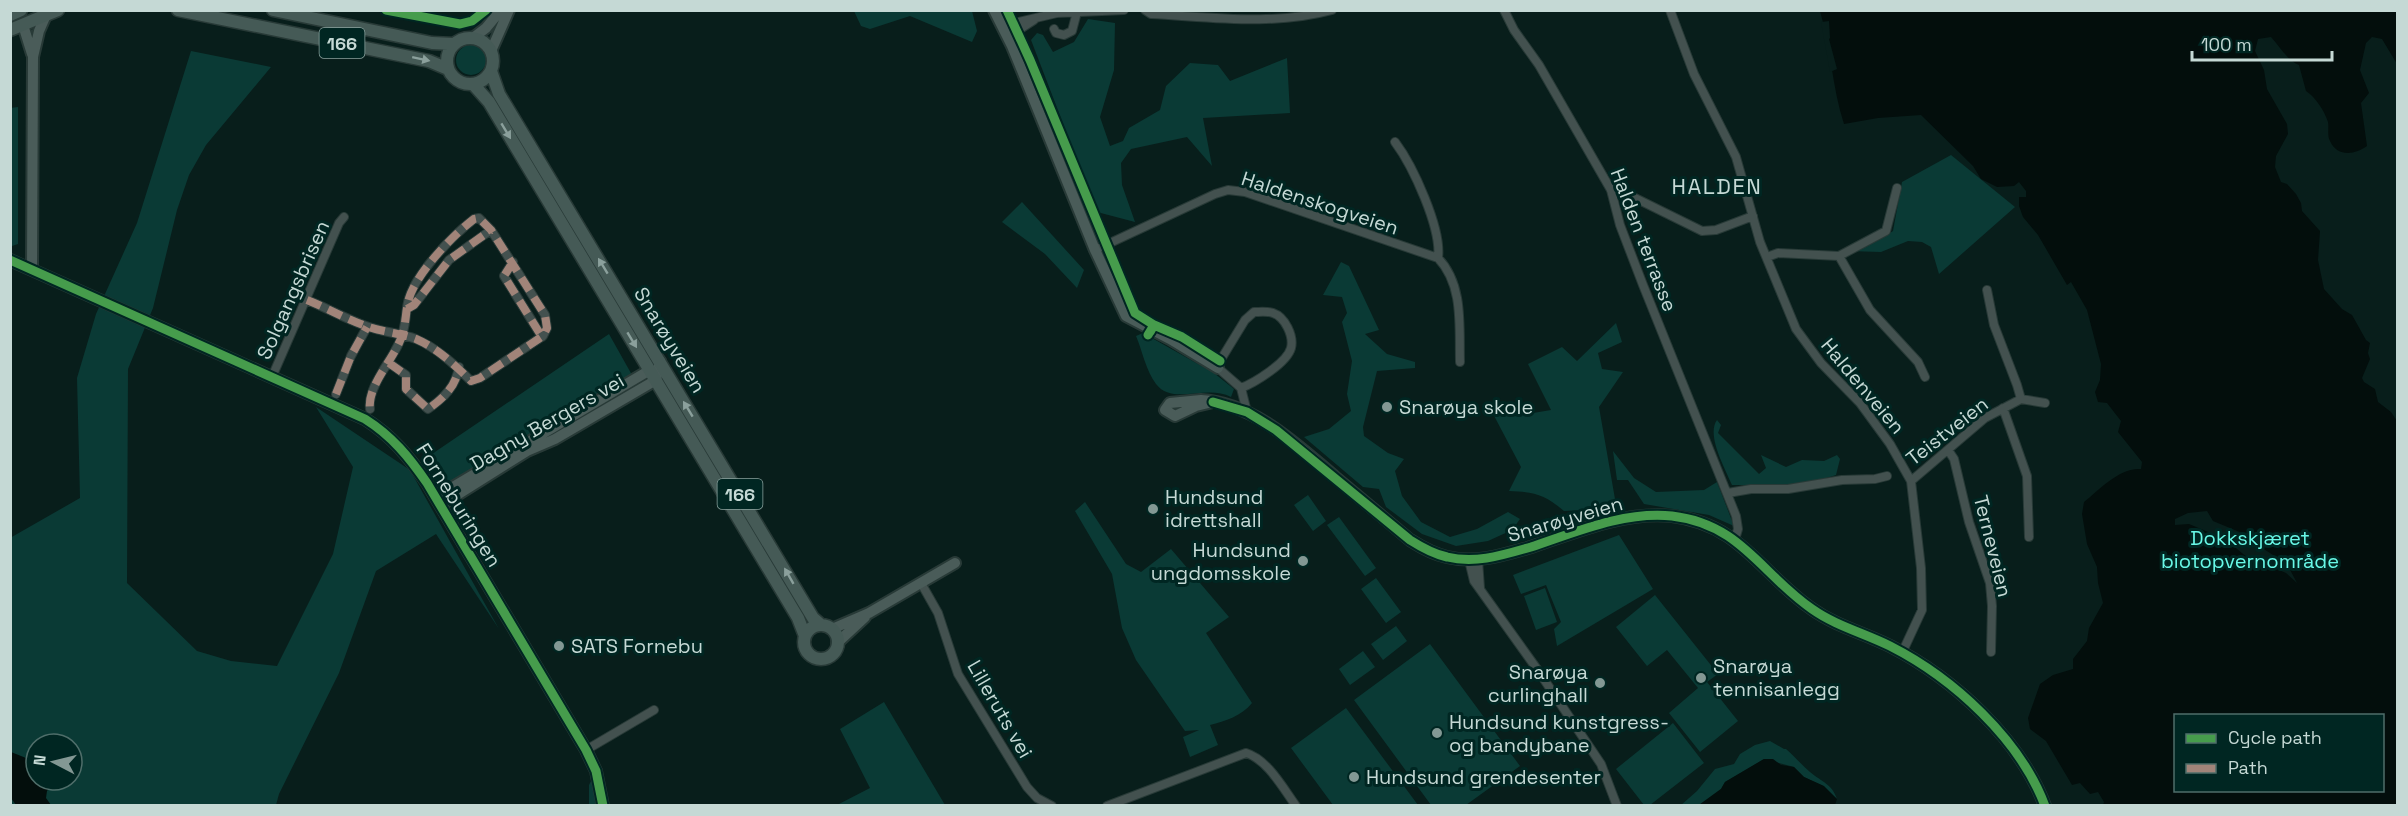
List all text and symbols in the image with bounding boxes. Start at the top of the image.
scale bar [2192,24,2332,62]
road number: 166 [320,28,364,58]
text: 100 m [2201,33,2252,56]
one-way arrow [412,55,431,64]
one-way arrow [501,123,512,139]
street label: Haldenskogveien [1238,165,1402,241]
street label: Halden terrasse [1605,165,1683,315]
district label: HALDEN [1672,172,1762,200]
street label: Solgangsbrisen [251,216,335,364]
one-way arrow [597,258,608,274]
street label: Snarøyveien [628,282,712,398]
one-way arrow [626,332,637,348]
street label: Haldenveien [1815,333,1911,439]
street label: Dagny Bergers vei [465,367,629,477]
street label: Teistveien [1901,391,1993,471]
place label: Snarøya skole [1399,394,1533,420]
marker: Snarøya skole [1380,400,1394,414]
one-way arrow [683,401,694,417]
street label: Forneburingen [411,438,507,572]
road number: 166 [718,479,762,509]
place label: Hundsund idrettshall [1165,484,1263,533]
street label: Snarøyveien [1504,490,1626,548]
street label: Terneveien [1968,492,2018,600]
marker: Hundsund idrettshall [1146,502,1160,516]
park label: Dokkskjæret biotopvernområde [2161,525,2339,574]
place label: Hundsund ungdomsskole [1151,537,1291,586]
marker: Hundsund ungdomsskole [1296,554,1310,568]
one-way arrow [783,568,794,584]
place label: SATS Fornebu [571,633,703,659]
marker: SATS Fornebu [552,639,566,653]
place label: Snarøya tennisanlegg [1713,653,1840,702]
street label: Lilleruts vei [961,655,1039,763]
place label: Snarøya curlinghall [1488,659,1588,708]
marker: Snarøya tennisanlegg [1694,671,1708,685]
marker: Snarøya curlinghall [1593,676,1607,690]
place label: Hundsund kunstgress- og bandybane [1449,709,1669,758]
legend [2174,714,2384,792]
marker: Hundsund kunstgress- og bandybane [1430,726,1444,740]
text: Cycle path [2228,726,2322,749]
north arrow [24,732,84,792]
text: N [29,754,51,767]
text: Path [2228,756,2268,779]
place label: Hundsund grendesenter [1366,764,1601,790]
marker: Hundsund grendesenter [1347,770,1361,784]

